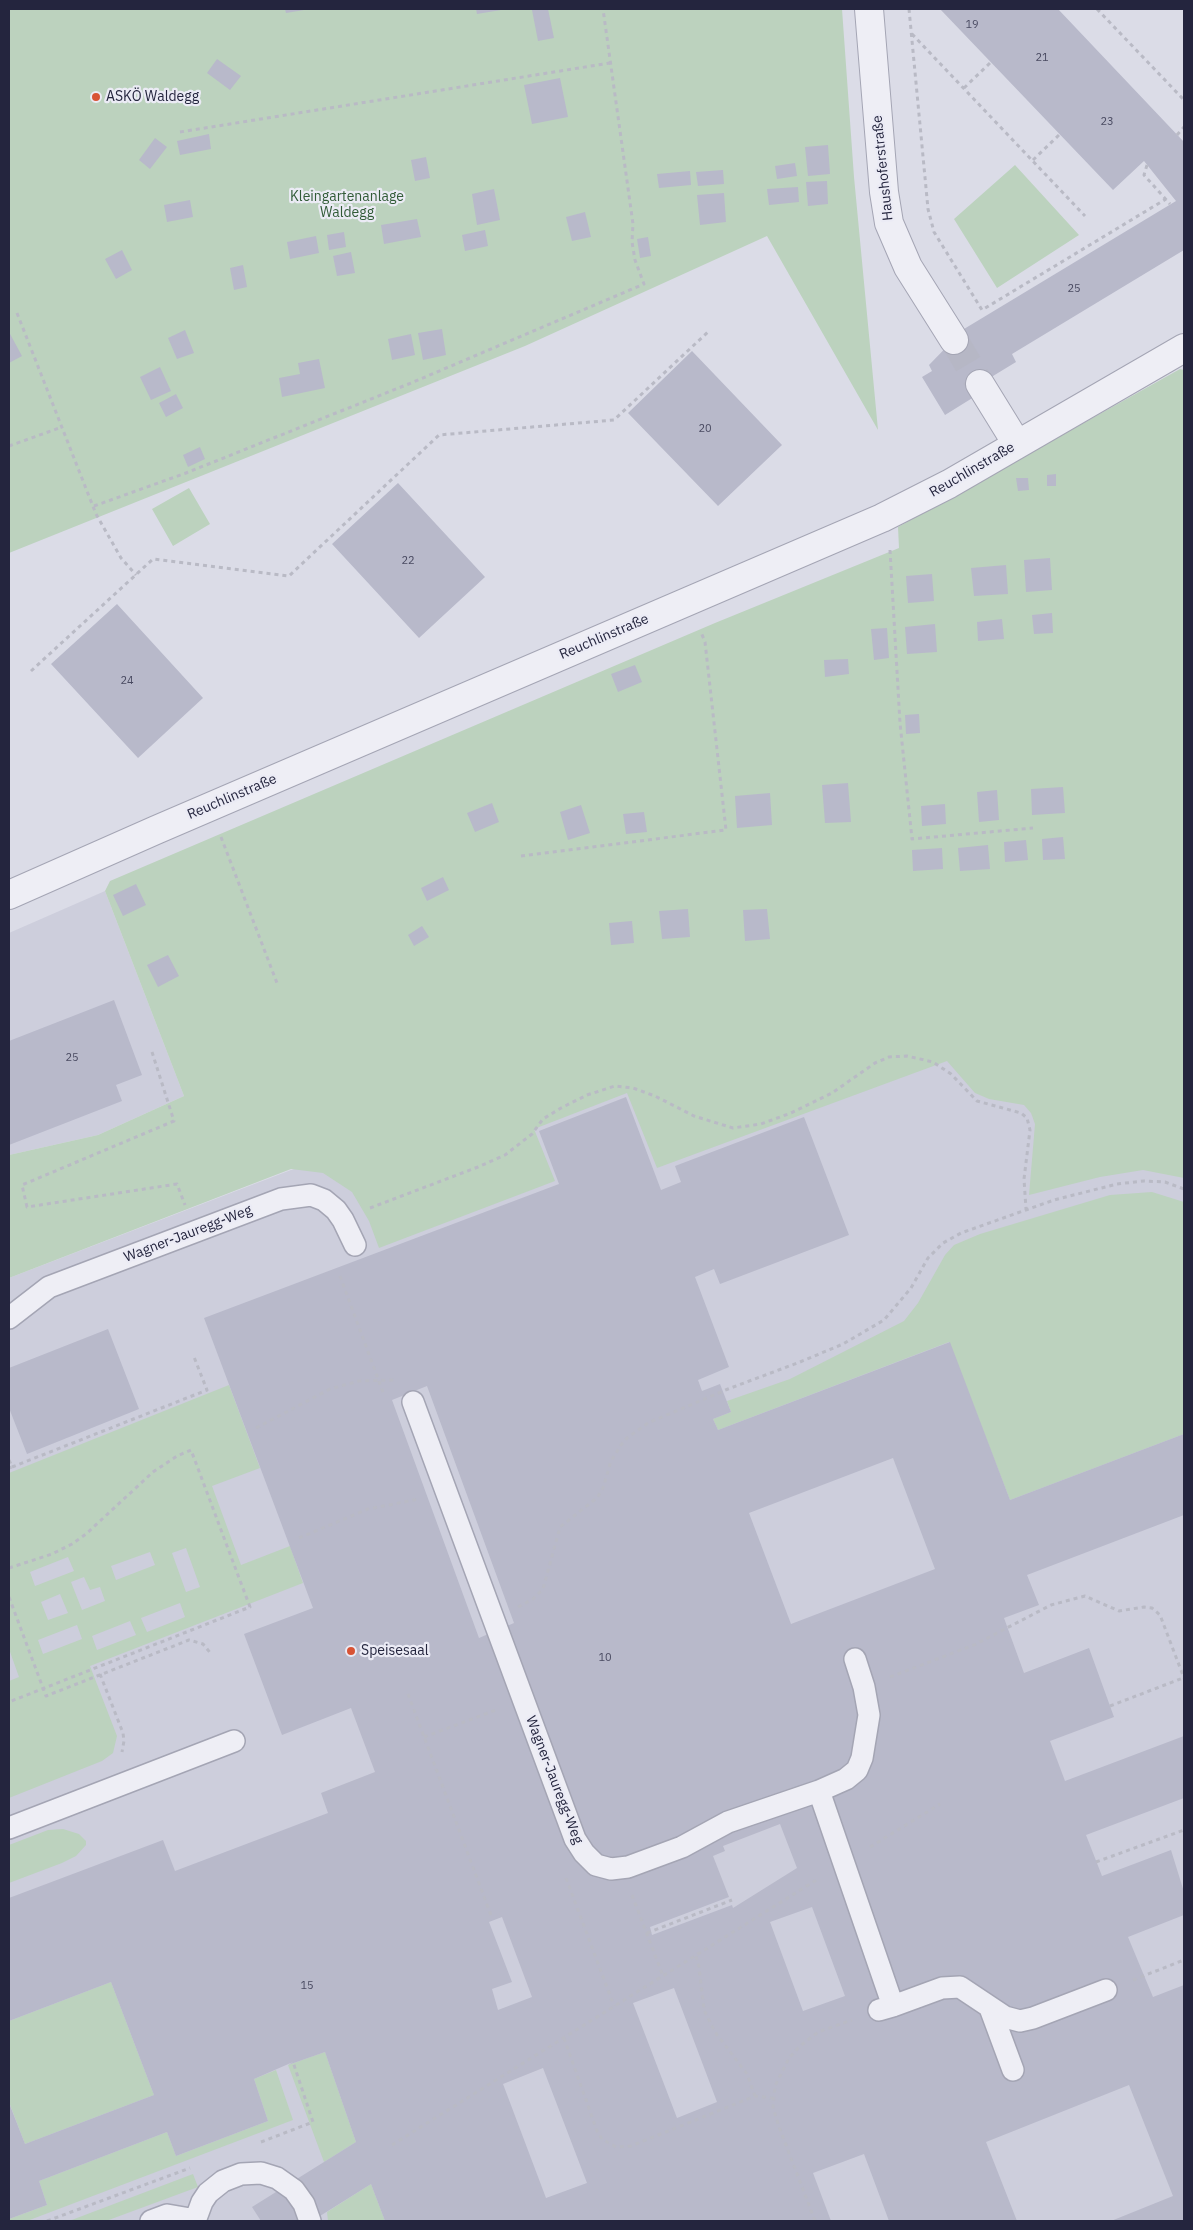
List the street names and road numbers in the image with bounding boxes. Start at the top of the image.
street label: Haushoferstraße [869,114,897,222]
street label: Reuchlinstraße [926,439,1018,501]
street label: Reuchlinstraße [557,611,651,663]
street label: Reuchlinstraße [185,771,279,823]
street label: Wagner-Jauregg-Weg [122,1202,254,1266]
street label: Wagner-Jauregg-Weg [522,1714,586,1846]

